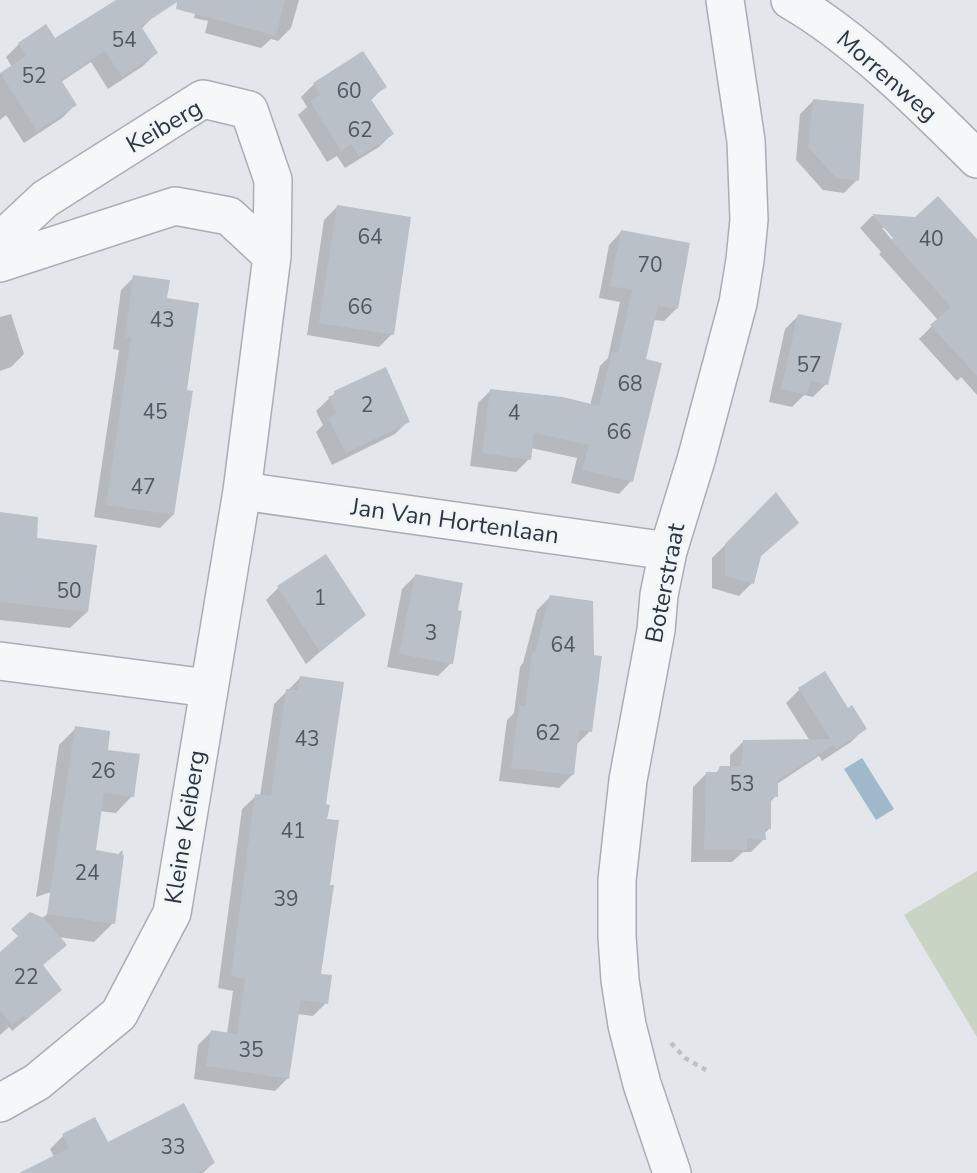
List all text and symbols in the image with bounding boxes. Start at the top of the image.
street label: Morrenweg [830,23,944,129]
house number: 54 [111,26,137,54]
house number: 52 [21,62,47,90]
house number: 60 [336,77,362,105]
street label: Keiberg [120,92,208,160]
house number: 62 [347,116,373,144]
house number: 64 [357,223,383,251]
house number: 40 [918,225,944,253]
house number: 70 [637,251,663,279]
house number: 66 [347,293,373,321]
house number: 43 [149,306,175,334]
house number: 57 [796,351,822,379]
house number: 68 [617,370,643,398]
house number: 2 [361,391,373,419]
house number: 45 [142,398,168,426]
house number: 4 [508,399,520,427]
house number: 66 [606,418,632,446]
house number: 47 [130,473,156,501]
street label: Jan Van Hortenlaan [348,490,561,551]
street label: Boterstraat [638,520,692,645]
house number: 50 [56,577,82,605]
house number: 1 [314,584,326,612]
house number: 3 [425,619,437,647]
house number: 64 [550,631,576,659]
house number: 62 [535,719,561,747]
house number: 43 [294,725,320,753]
street label: Kleine Keiberg [157,748,213,906]
house number: 26 [90,757,116,785]
house number: 53 [729,770,755,798]
house number: 41 [280,817,306,845]
house number: 24 [74,859,100,887]
house number: 39 [273,885,299,913]
house number: 22 [13,963,39,991]
house number: 35 [238,1036,264,1064]
house number: 33 [160,1133,186,1161]

